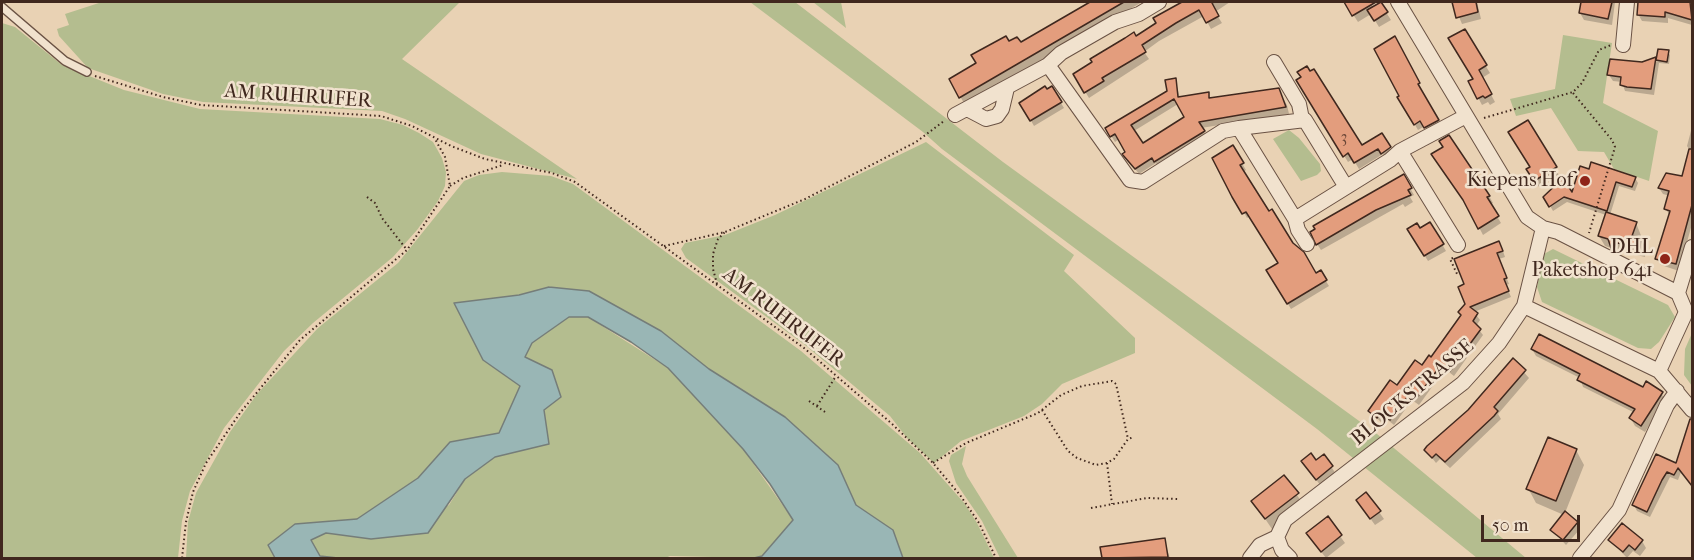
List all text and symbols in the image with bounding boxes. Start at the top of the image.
street label: AM RUHRUFER [224,80,372,114]
house number: 3 [1341,128,1347,148]
place label: Kiepens Hof [1467,169,1573,193]
marker: Kiepens Hof [1578,174,1592,188]
place label: DHL Paketshop 641 [1531,236,1653,283]
marker: DHL Paketshop 641 [1658,252,1672,266]
street label: AM RUHRUFER [718,263,848,373]
street label: BLOCKSTRASSE [1347,335,1479,451]
scale bar [1484,503,1583,541]
text: 50 m [1492,515,1528,536]

